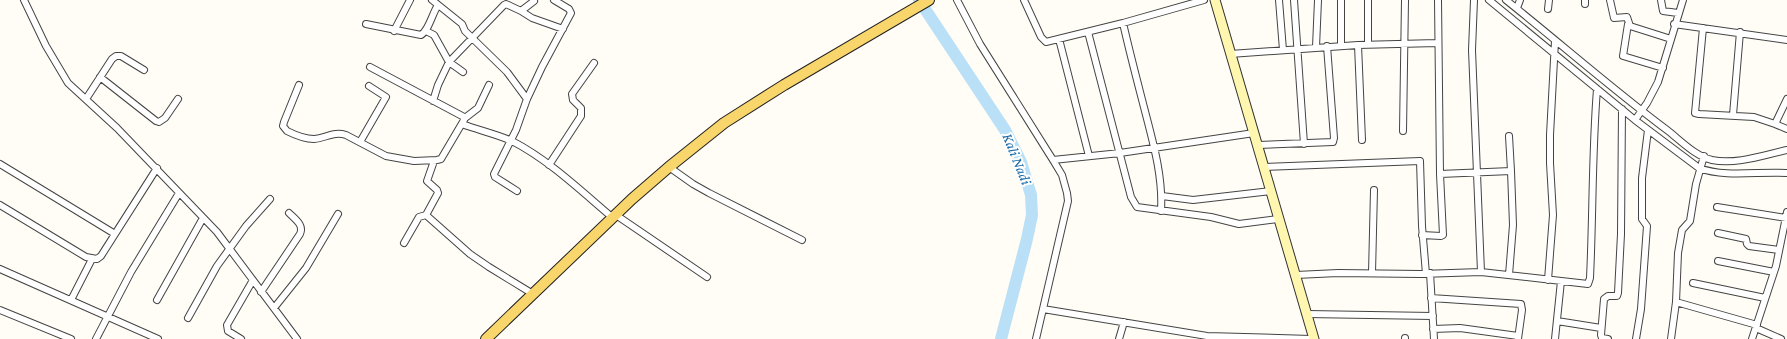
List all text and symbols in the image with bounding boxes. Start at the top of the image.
water label: Kali Nadi [999,131,1035,188]

